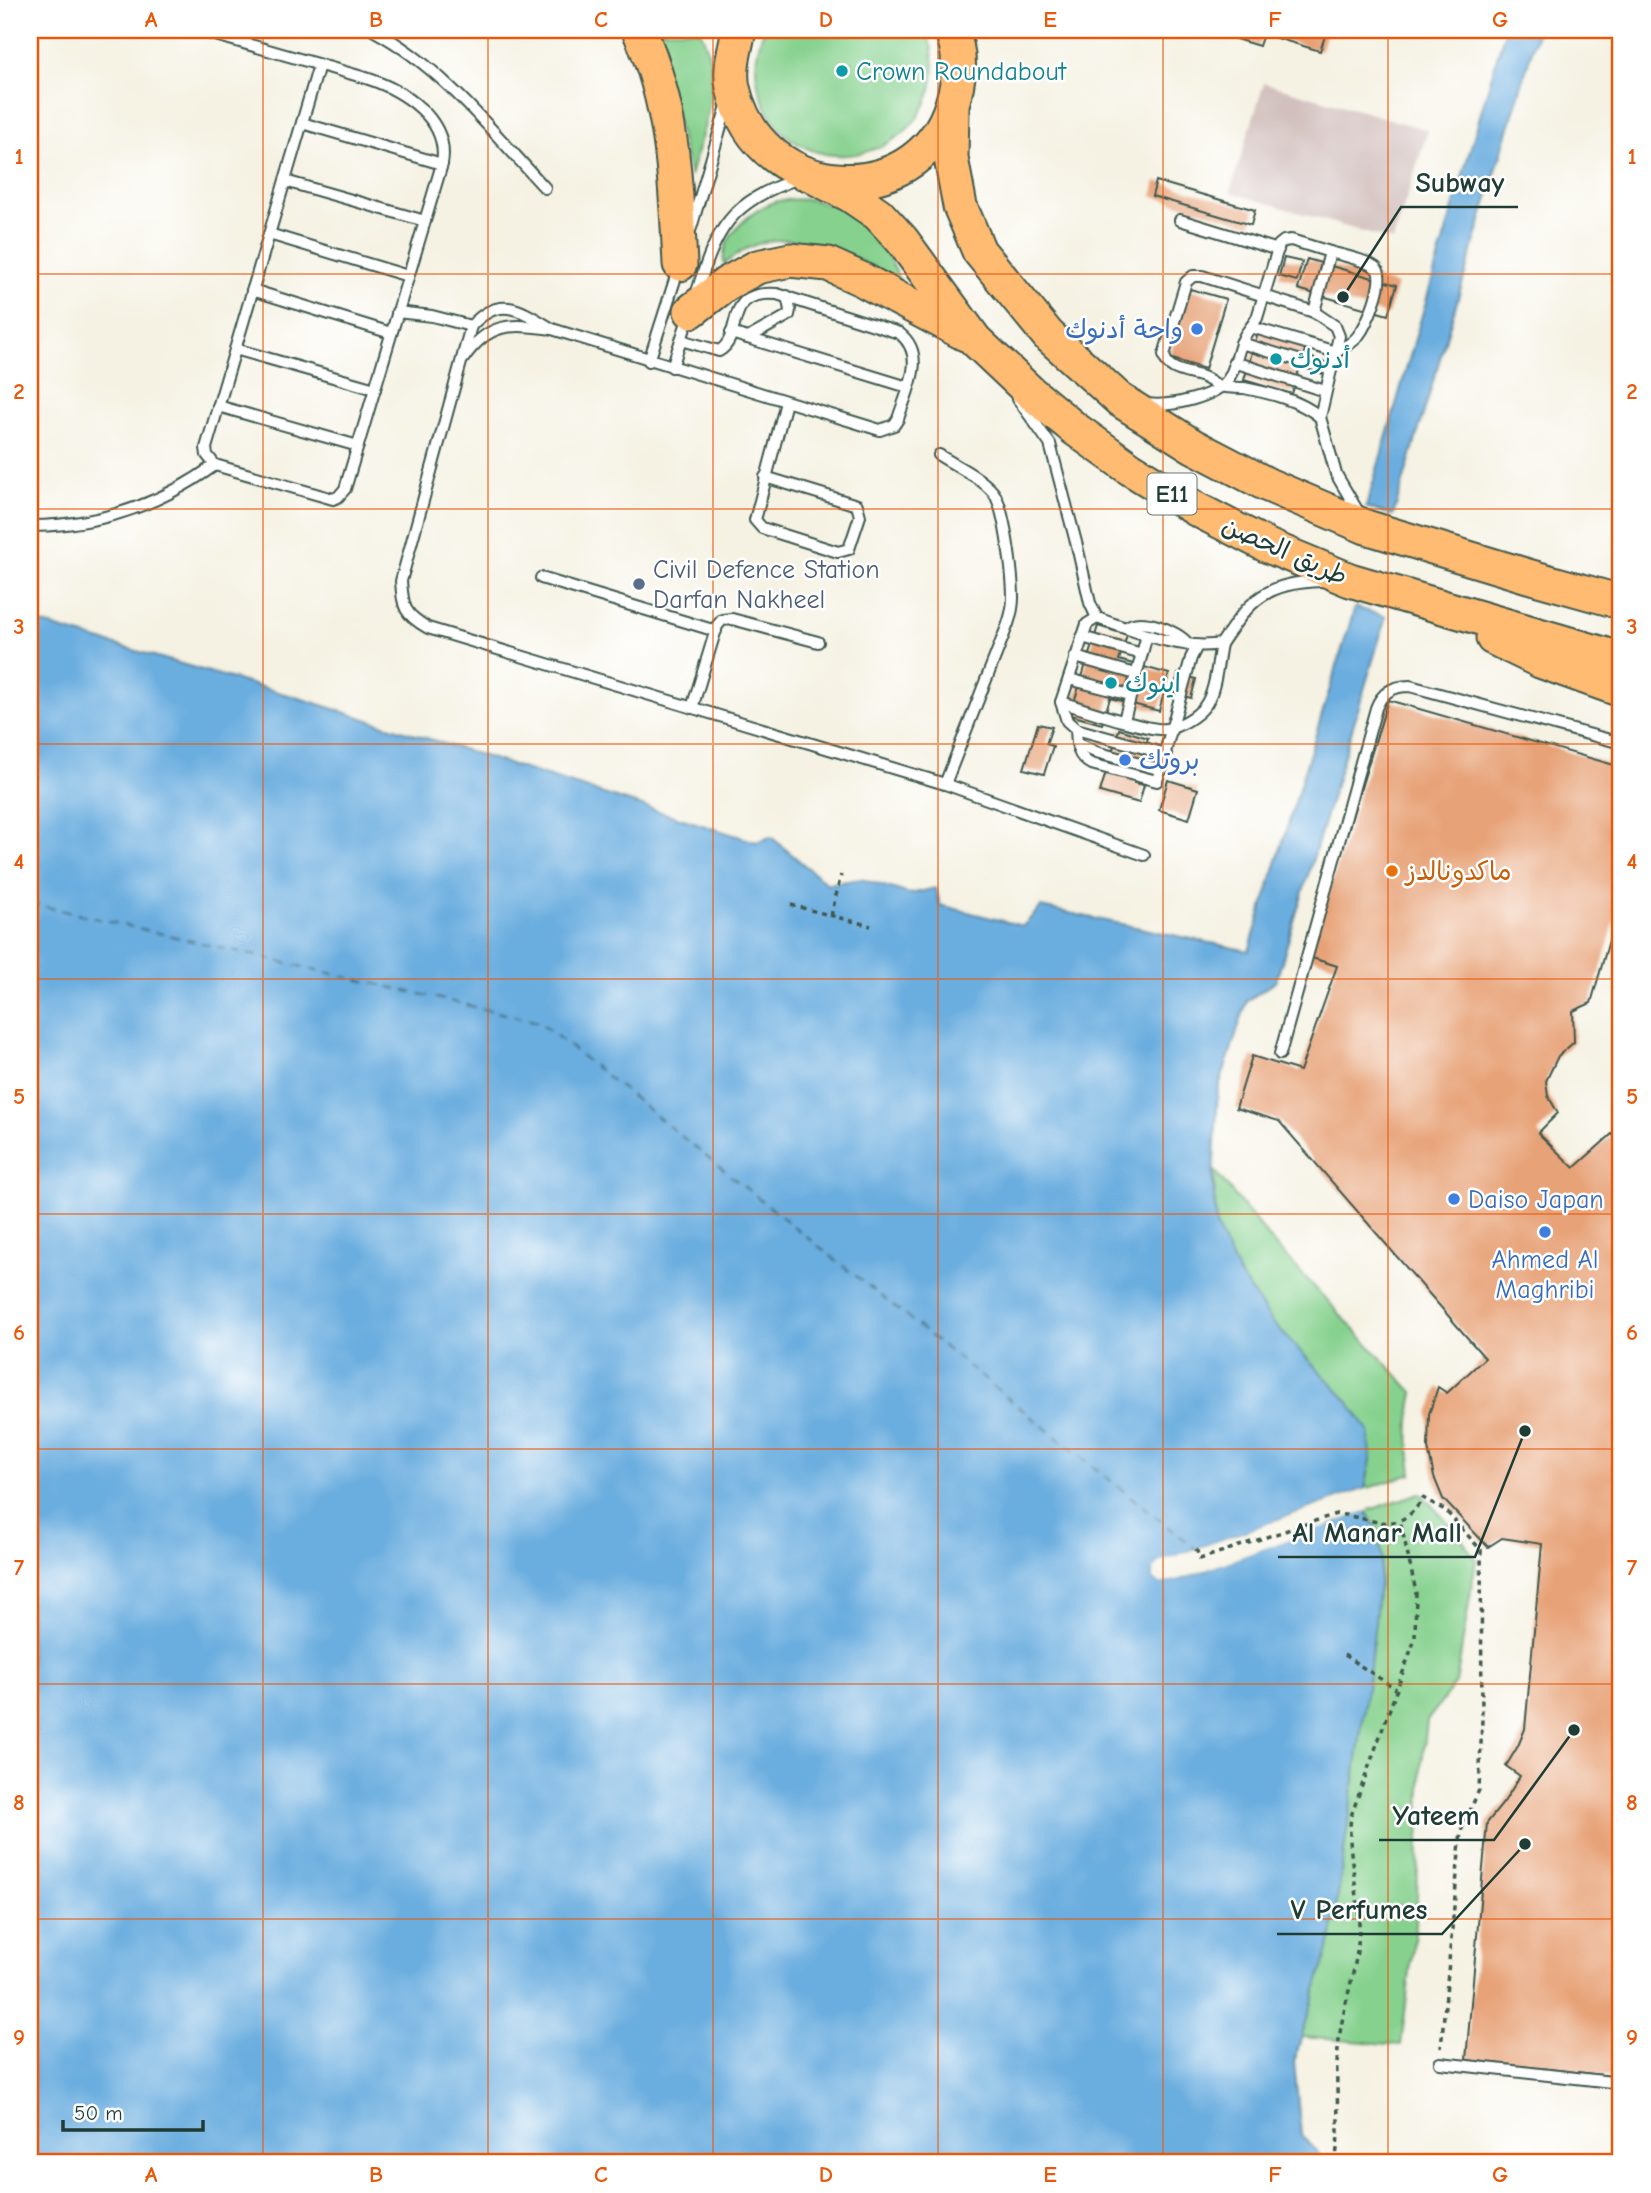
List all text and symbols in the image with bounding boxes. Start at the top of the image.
text: A [145,6,158,33]
text: B [369,6,383,33]
text: C [594,6,608,33]
text: D [819,6,833,33]
text: E [1043,6,1057,33]
text: F [1268,6,1282,33]
text: G [1492,6,1508,33]
place label: Crown Roundabout [856,57,1068,87]
marker: Crown Roundabout [834,63,850,79]
text: 1 [14,143,24,170]
text: 1 [1627,143,1637,170]
callout: Subway [1401,158,1518,207]
text: Subway [1416,167,1505,199]
place label: واحة أدنوك [1065,314,1183,345]
marker: واحة أدنوك [1189,321,1205,337]
place label: أدنوك [1290,344,1351,375]
marker: أدنوك [1268,351,1284,367]
text: 2 [13,378,25,405]
text: 2 [1626,378,1638,405]
road number: E11 [1148,474,1196,514]
street label: طريق الحصن [1217,510,1352,592]
place label: Civil Defence Station Darfan Nakheel [653,555,880,615]
marker: Civil Defence Station Darfan Nakheel [631,576,647,592]
text: 3 [13,613,25,640]
text: 3 [1626,613,1638,640]
place label: اينوك [1125,669,1181,700]
marker: اينوك [1103,675,1119,691]
place label: بروتك [1139,746,1200,776]
marker: بروتك [1117,752,1133,768]
text: 4 [14,848,25,875]
text: 4 [1627,848,1638,875]
place label: ماكدونالدز [1404,857,1511,888]
marker: ماكدونالدز [1384,863,1400,879]
text: 5 [13,1083,25,1110]
text: 5 [1626,1083,1638,1110]
place label: Daiso Japan [1468,1185,1604,1215]
marker: Daiso Japan [1446,1191,1462,1207]
marker: Ahmed Al Maghribi [1537,1224,1553,1240]
place label: Ahmed Al Maghribi [1492,1245,1598,1305]
text: 6 [13,1319,25,1346]
text: 6 [1626,1319,1638,1346]
callout: Al Manar Mall [1278,1508,1475,1557]
text: Al Manar Mall [1292,1517,1462,1549]
text: 7 [14,1554,25,1581]
text: 7 [1627,1554,1638,1581]
text: 8 [13,1789,25,1816]
text: 8 [1626,1789,1638,1816]
callout: Yateem [1379,1791,1494,1840]
text: Yateem [1392,1800,1480,1832]
callout: V Perfumes [1277,1885,1442,1934]
text: V Perfumes [1291,1894,1428,1926]
text: 9 [13,2024,25,2051]
text: 9 [1626,2024,1638,2051]
scale bar [63,2088,203,2132]
text: 50 m [74,2101,123,2125]
text: A [145,2161,158,2188]
text: B [369,2161,383,2188]
text: C [594,2161,608,2188]
text: D [819,2161,833,2188]
text: E [1043,2161,1057,2188]
text: F [1268,2161,1282,2188]
text: G [1492,2161,1508,2188]

